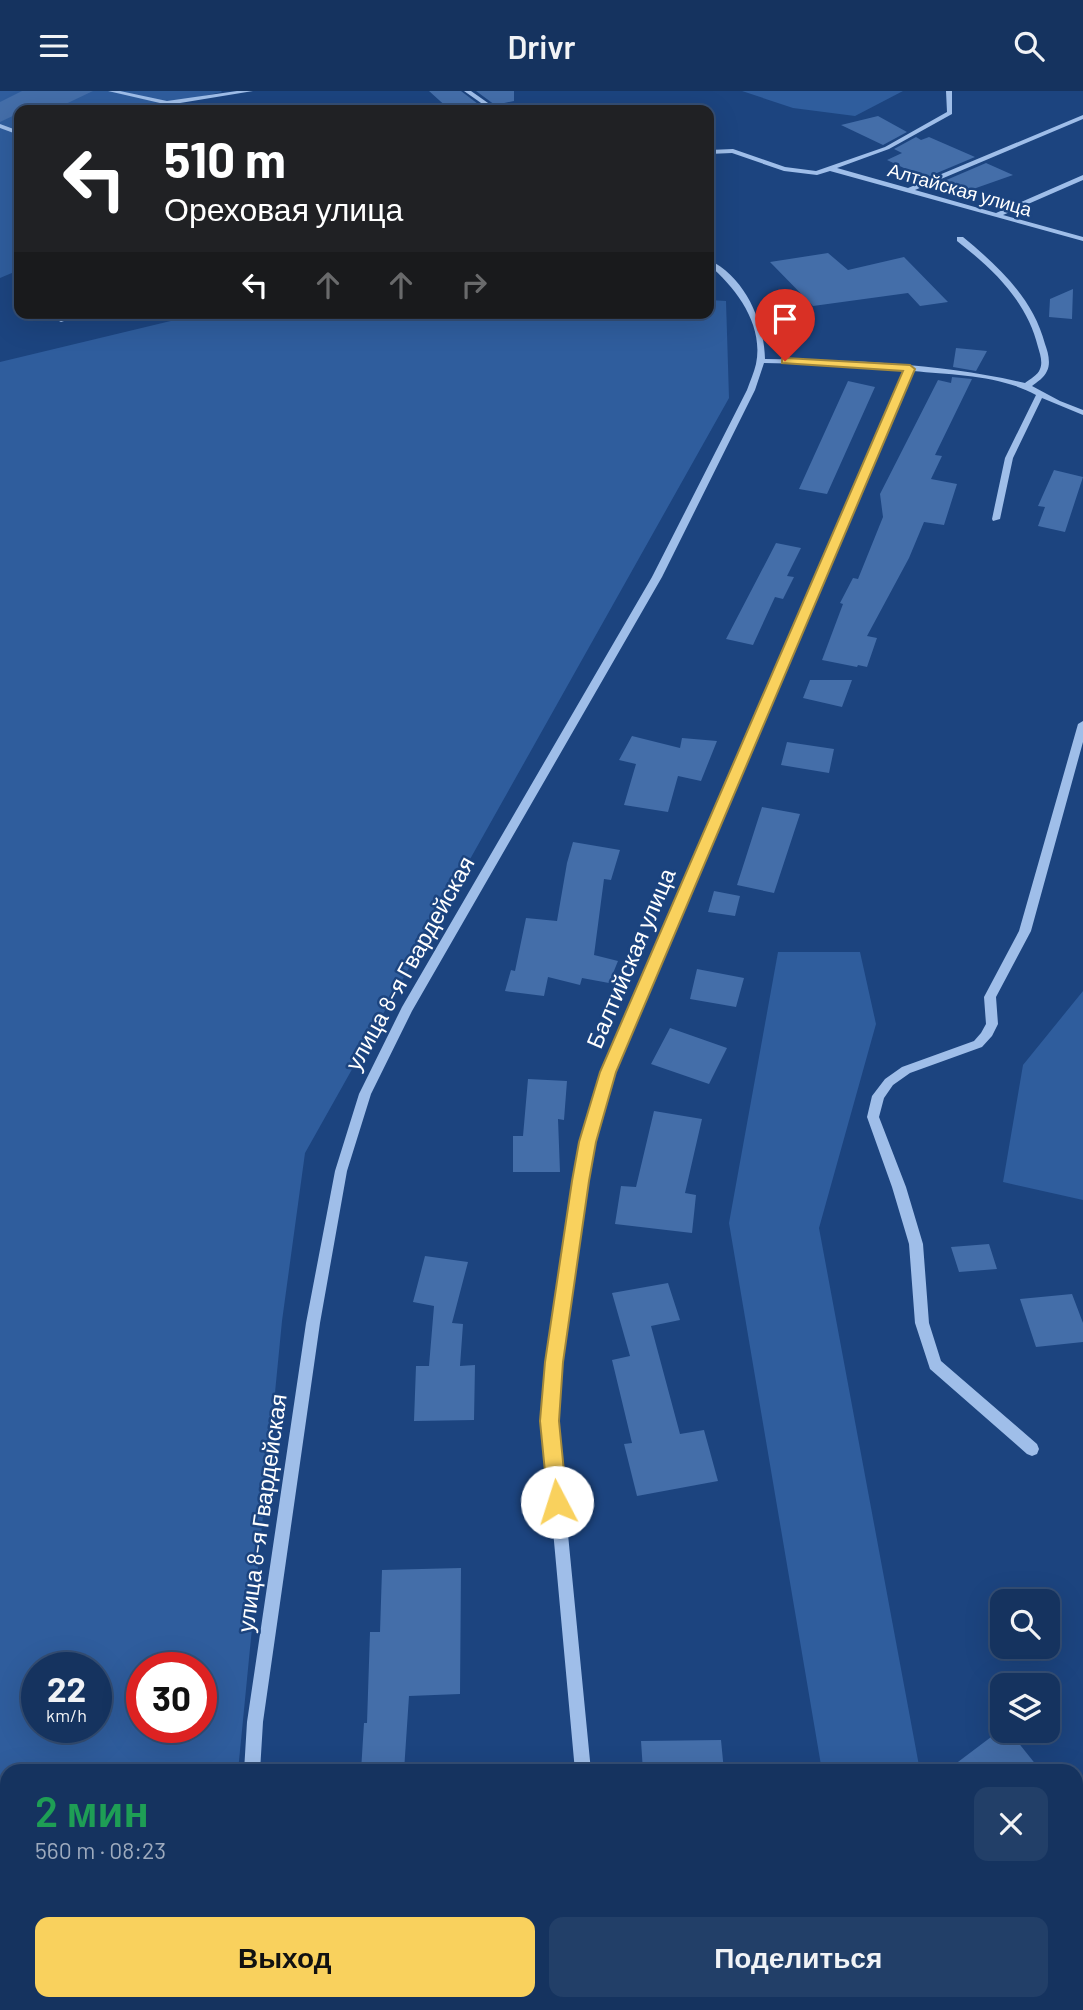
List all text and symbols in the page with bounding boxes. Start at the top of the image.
icon: menu [35,27,73,65]
text: Drivr [507,27,576,65]
icon: search [1010,27,1048,65]
text: 510 m [164,129,286,188]
icon: left [49,133,140,224]
street label: Алтайская улица [885,157,1035,221]
text: Ореховая улица [164,189,403,227]
icon: left [236,266,274,304]
icon: ahead [309,266,347,304]
icon: ahead [382,266,420,304]
icon: right [455,266,493,304]
pin [755,289,815,361]
icon: arrive [766,300,804,338]
street label: улица 8-я Гвардейская [338,851,480,1075]
street label: Балтийская улица [579,864,681,1052]
street label: улица 8-я Гвардейская [230,1392,292,1634]
position arrow [520,1465,594,1539]
map controls [990,1589,1060,1743]
button: search [990,1589,1060,1659]
speed limit sign: 30 [126,1652,217,1743]
text: 22 [47,1667,86,1709]
button: layers [990,1673,1060,1743]
text: km/h [46,1704,87,1726]
text: 2 мин [35,1785,149,1835]
button: close [974,1787,1048,1861]
text: 560 m · 08:23 [35,1836,166,1864]
button: Выход [35,1917,535,1997]
button: Поделиться [549,1917,1048,1997]

